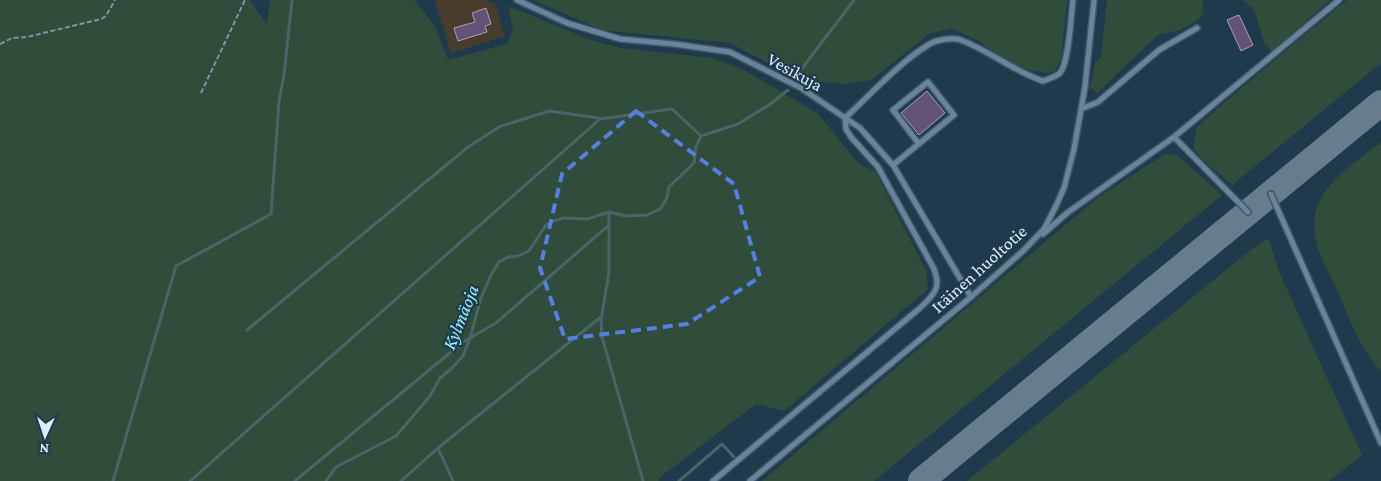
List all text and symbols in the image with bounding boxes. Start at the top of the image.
street label: Vesikuja [763,49,826,96]
street label: Itäinen huoltotie [927,221,1031,317]
water label: Kylmäoja [438,282,484,353]
north arrow [20,411,70,461]
text: N [39,441,50,457]

